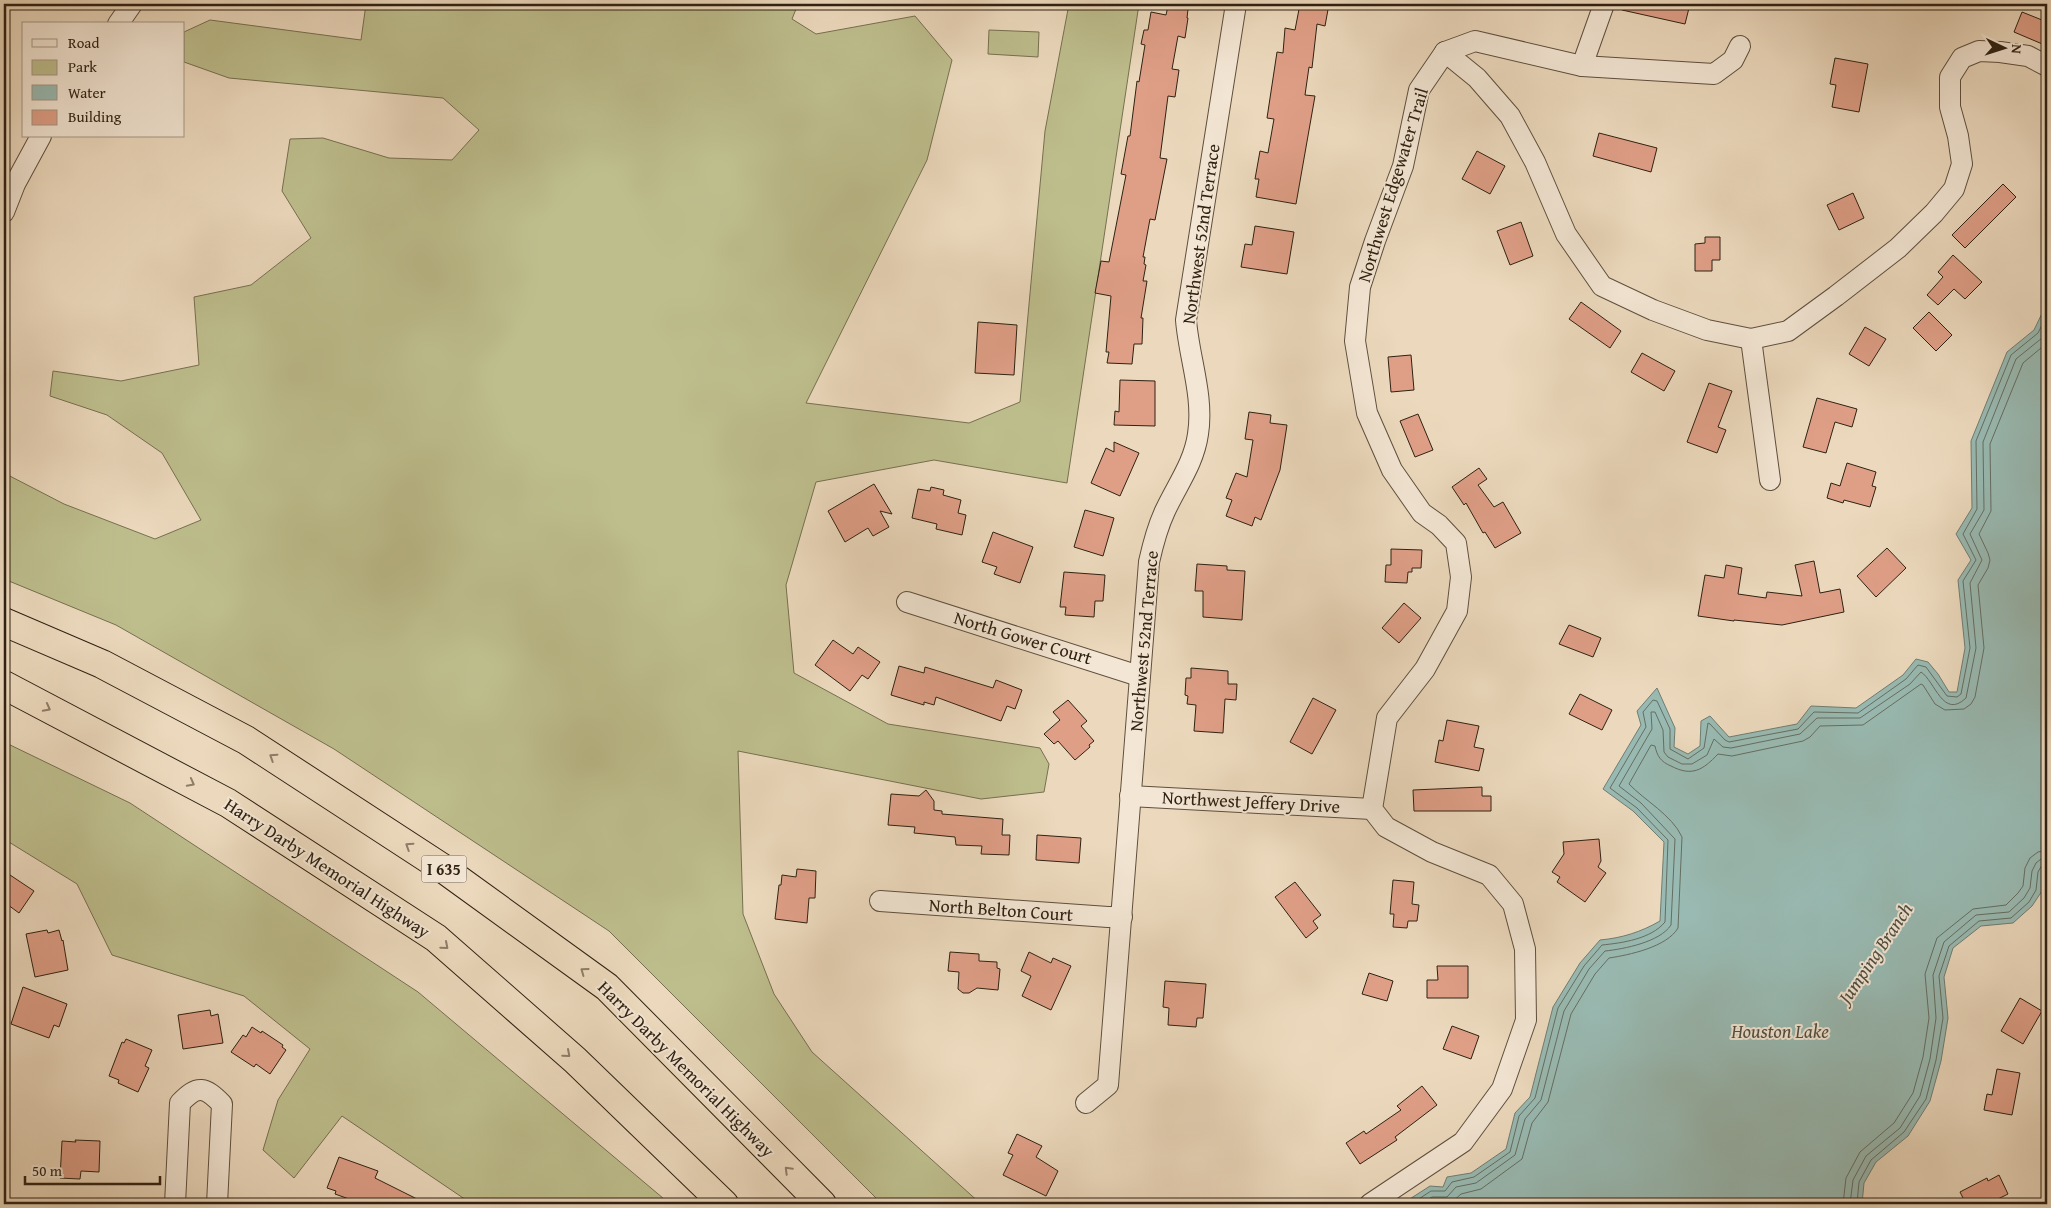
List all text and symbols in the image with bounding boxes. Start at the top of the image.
legend [22,22,185,138]
north arrow [1978,22,2028,72]
text: Road [68,32,99,53]
text: N [2007,44,2027,55]
text: Park [68,56,97,77]
text: Water [68,82,106,103]
street label: Northwest Edgewater Trail [1350,84,1435,286]
text: Building [68,106,122,127]
street label: Northwest 52nd Terrace [1174,142,1227,326]
street label: Northwest 52nd Terrace [1122,549,1165,733]
street label: North Gower Court [951,604,1096,672]
one-way arrow [42,702,51,712]
one-way arrow [269,754,279,763]
one-way arrow [185,777,194,787]
street label: Northwest Jeffery Drive [1161,783,1341,820]
street label: Harry Darby Memorial Highway [219,791,435,944]
one-way arrow [405,843,415,852]
road number: I 635 [422,856,466,882]
street label: North Belton Court [928,891,1075,928]
water label: Jumping Branch [1829,896,1919,1012]
one-way arrow [440,940,449,949]
one-way arrow [580,968,590,977]
street label: Harry Darby Memorial Highway [592,974,781,1163]
water label: Houston Lake [1730,1017,1829,1045]
one-way arrow [562,1048,571,1057]
scale bar [25,1153,160,1185]
text: 50 m [32,1160,63,1181]
one-way arrow [785,1166,794,1175]

